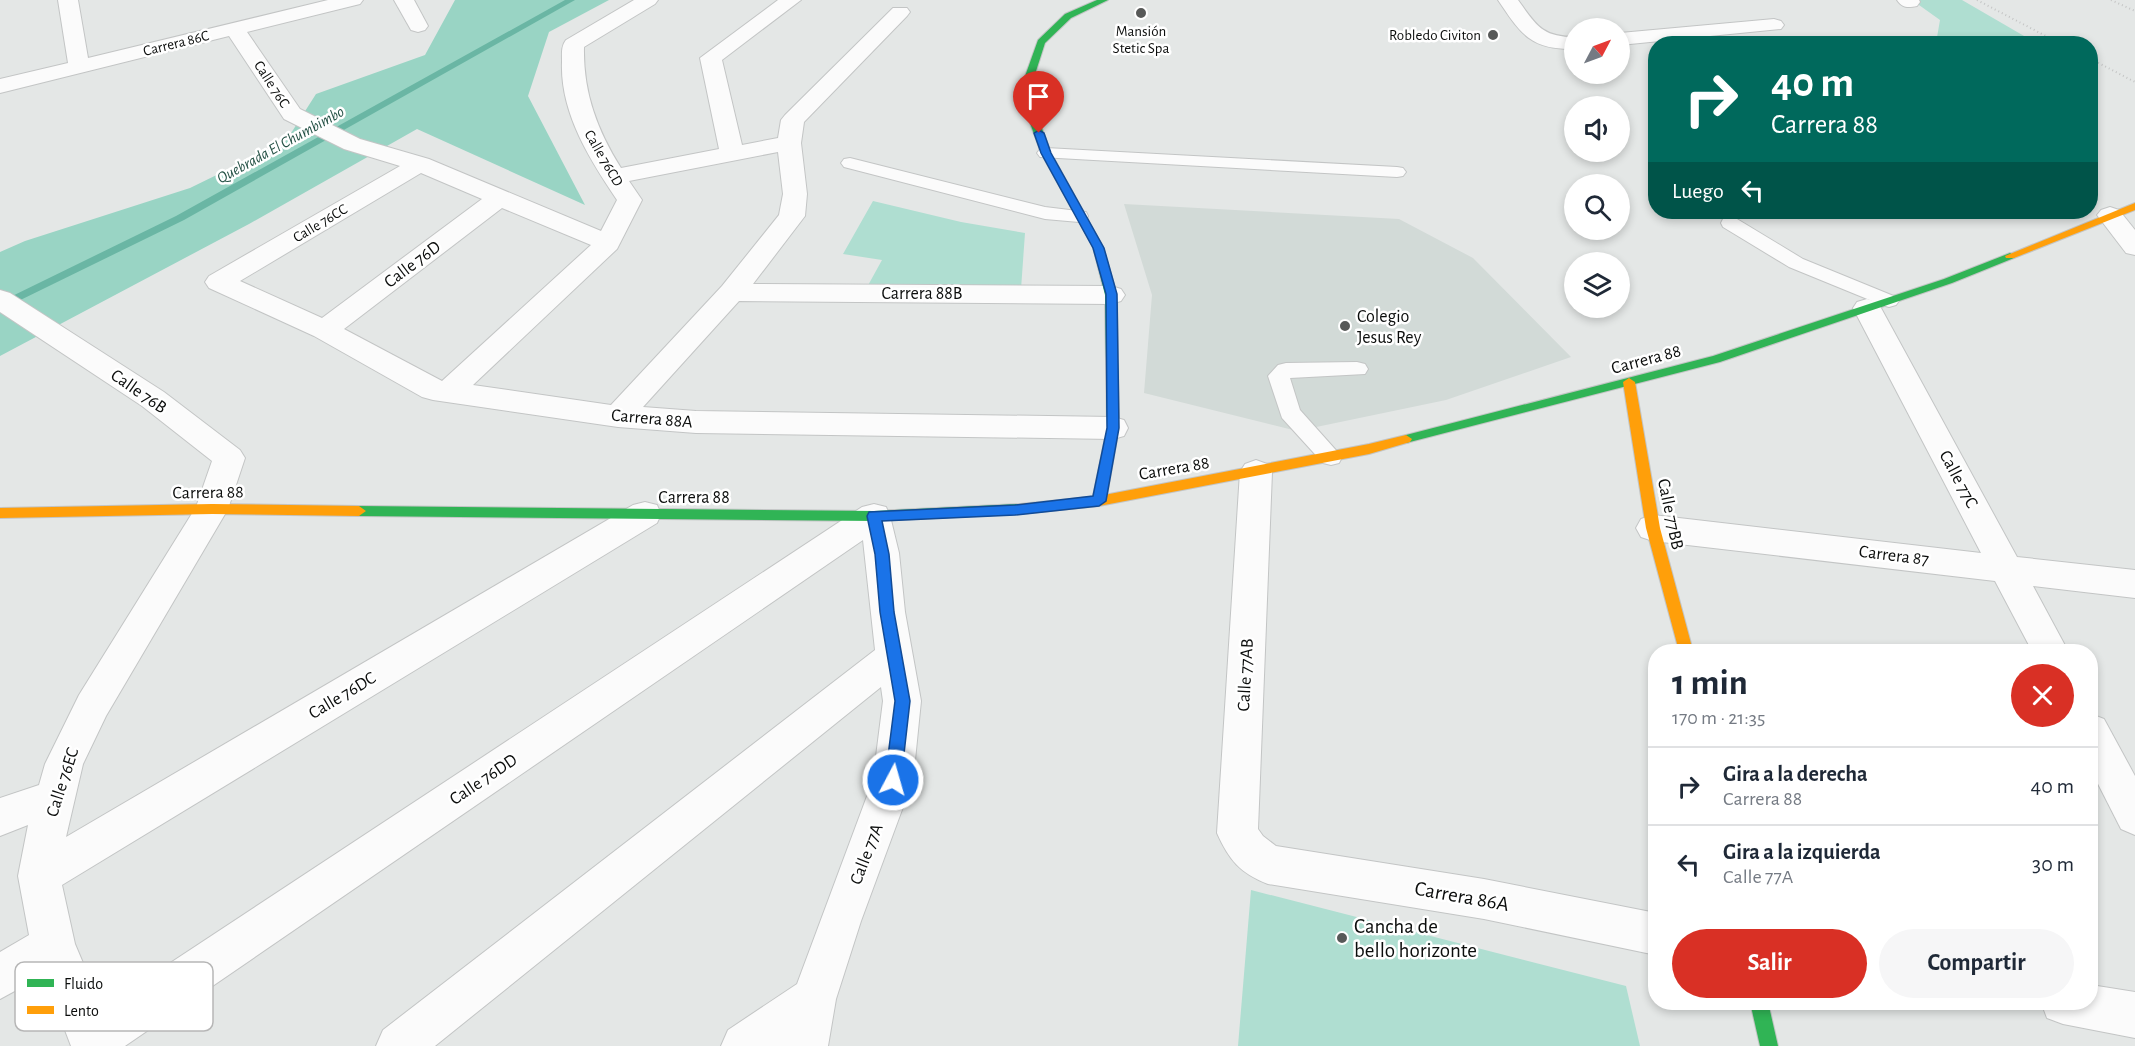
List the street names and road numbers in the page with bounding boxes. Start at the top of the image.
street label: Carrera 86C [142,28,211,59]
street label: Calle 76C [251,58,292,111]
street label: Calle 76CD [581,128,626,189]
street label: Calle 76CC [290,201,350,245]
street label: Calle 76D [381,238,444,292]
street label: Carrera 88B [881,285,963,303]
street label: Carrera 88 [1609,342,1683,378]
street label: Calle 76B [107,366,170,417]
street label: Carrera 88A [610,406,694,432]
street label: Calle 77C [1936,448,1981,511]
street label: Carrera 88 [1137,454,1211,484]
street label: Calle 77BB [1654,477,1686,551]
street label: Carrera 88 [172,483,244,503]
street label: Carrera 88 [658,489,730,507]
street label: Carrera 87 [1858,543,1930,569]
street label: Calle 77AB [1235,638,1257,712]
street label: Calle 76DC [306,669,379,723]
street label: Calle 76EC [43,745,83,819]
street label: Calle 76DD [447,751,521,809]
street label: Calle 77A [847,821,887,887]
street label: Carrera 86A [1413,878,1511,915]

